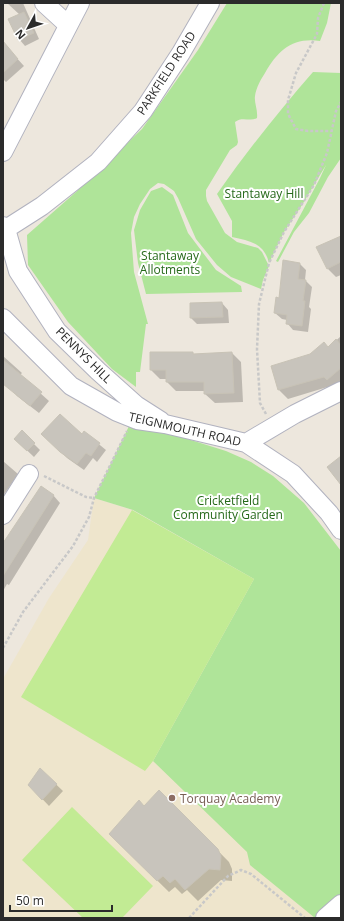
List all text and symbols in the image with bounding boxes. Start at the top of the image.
north arrow [8,8,48,48]
text: N [11,26,29,43]
street label: PARKFIELD ROAD [132,28,200,118]
park label: Stantaway Hill [225,185,303,202]
park label: Stantaway Allotments [140,247,200,278]
street label: PENNYS HILL [52,323,116,387]
street label: TEIGNMOUTH ROAD [127,408,243,450]
park label: Cricketfield Community Garden [173,492,283,523]
place label: Torquay Academy [180,790,281,807]
marker: Torquay Academy [167,793,177,803]
scale bar [10,887,112,913]
text: 50 m [16,892,44,909]

